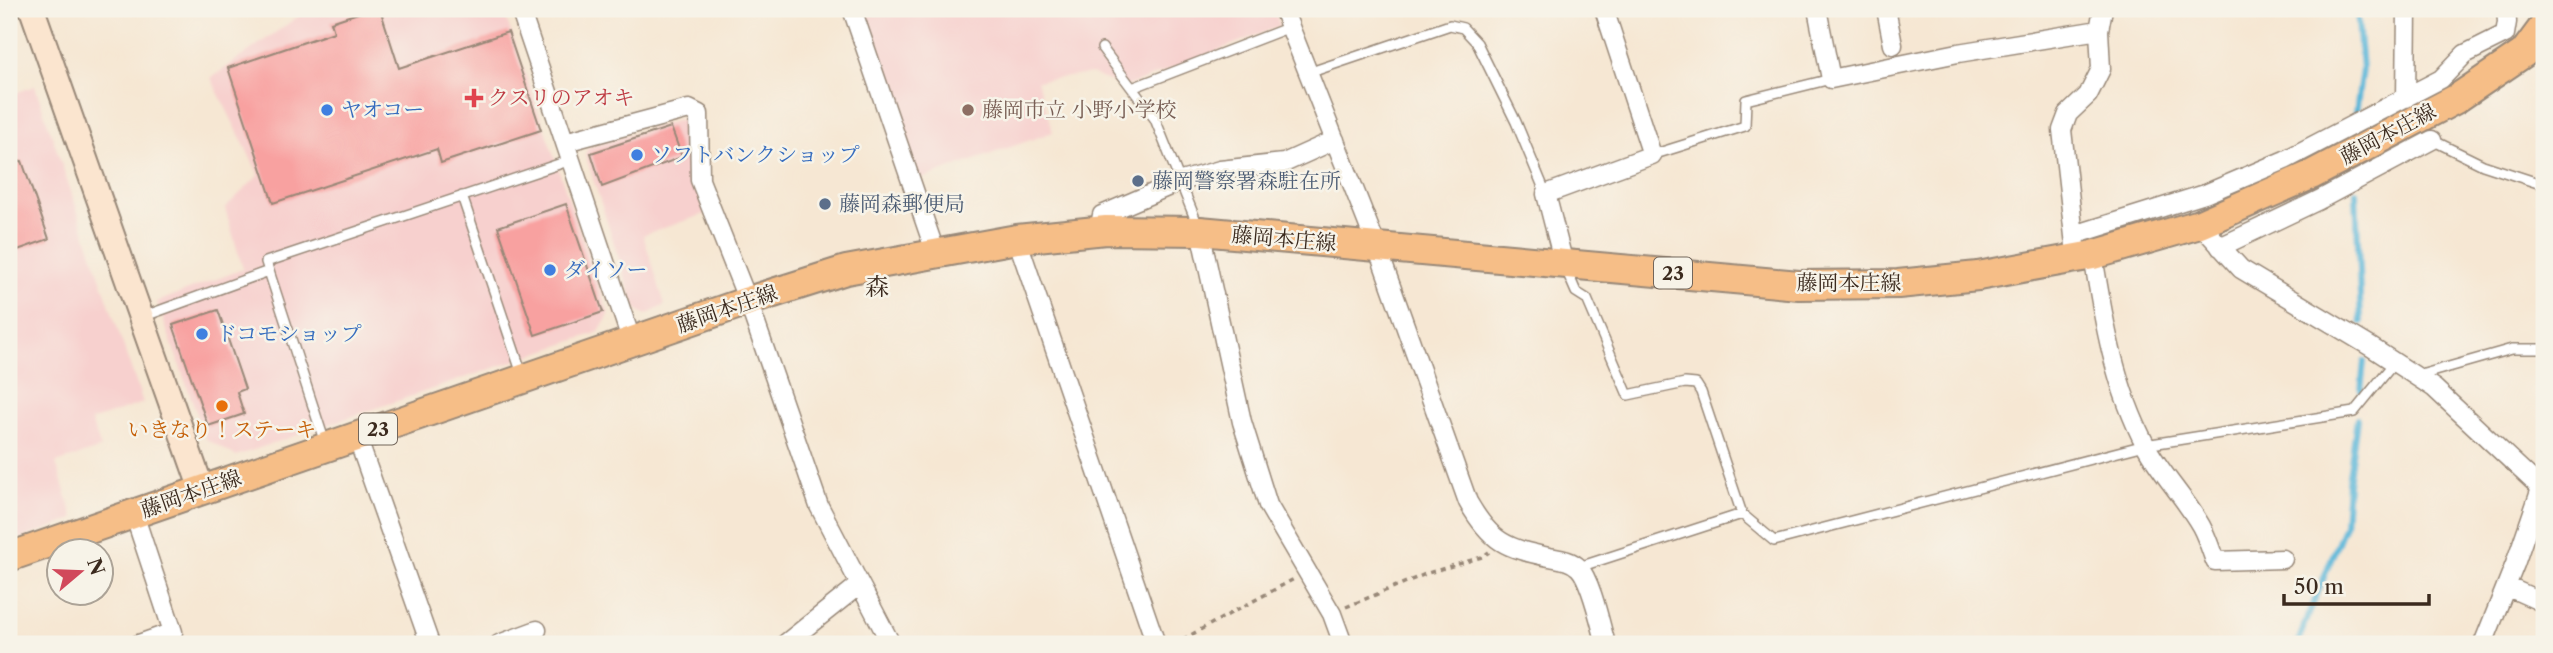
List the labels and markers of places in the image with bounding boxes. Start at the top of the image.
place label: クスリのアオキ [488,85,635,110]
marker: クスリのアオキ [466,90,482,106]
place label: ヤオコー [341,97,424,122]
place label: 藤岡市立 小野小学校 [982,97,1177,122]
marker: ヤオコー [319,102,335,118]
marker: 藤岡市立 小野小学校 [960,102,976,118]
place label: ソフトバンクショップ [651,142,860,167]
marker: ソフトバンクショップ [629,147,645,163]
place label: 藤岡警察署森駐在所 [1152,168,1341,193]
marker: 藤岡警察署森駐在所 [1130,173,1146,189]
place label: 藤岡森郵便局 [839,191,965,216]
marker: 藤岡森郵便局 [817,196,833,212]
place label: ダイソー [564,257,648,282]
marker: ダイソー [542,262,558,278]
place label: ドコモショップ [216,321,362,346]
marker: ドコモショップ [194,326,210,342]
marker: いきなり！ステーキ [214,398,230,414]
place label: いきなり！ステーキ [128,417,316,442]

